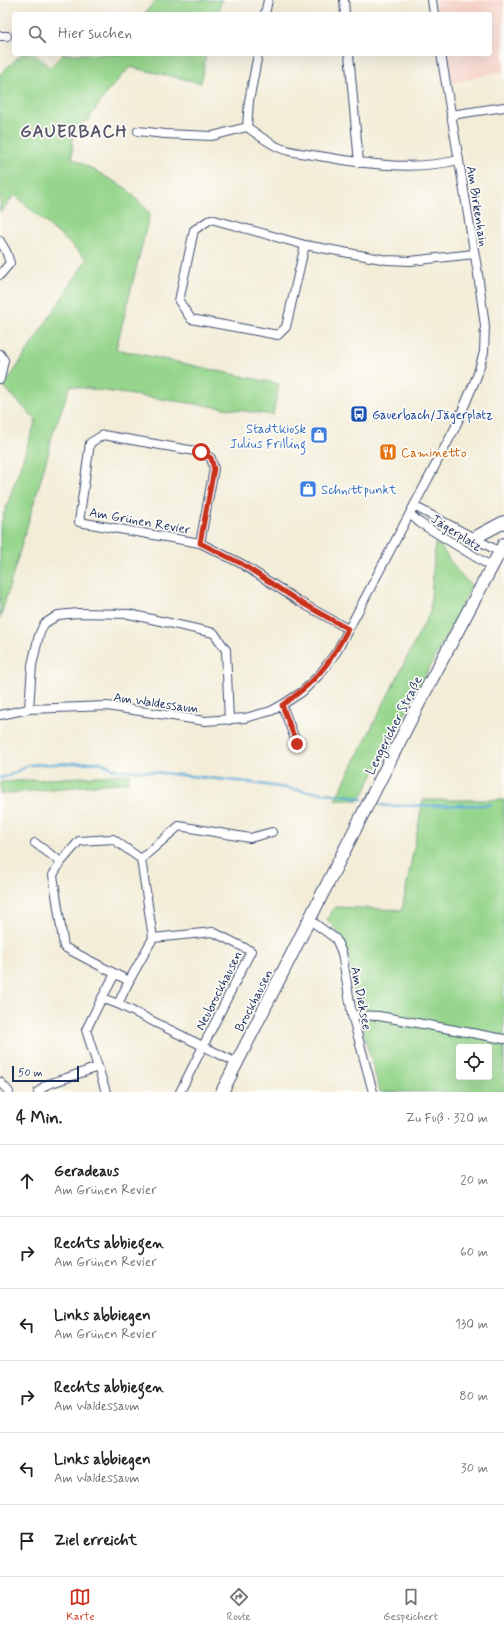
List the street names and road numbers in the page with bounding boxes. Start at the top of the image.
street label: Am Birkenhain [462,164,491,248]
street label: Am Grünen Revier [88,504,192,539]
street label: Jägerplatz [427,511,485,556]
street label: Lengericher Straße [362,673,427,778]
street label: Am Waldessaum [112,689,199,718]
street label: Neubrockhausen [192,948,247,1033]
street label: Am Dieksee [346,965,375,1032]
street label: Brockhausen [231,967,277,1035]

